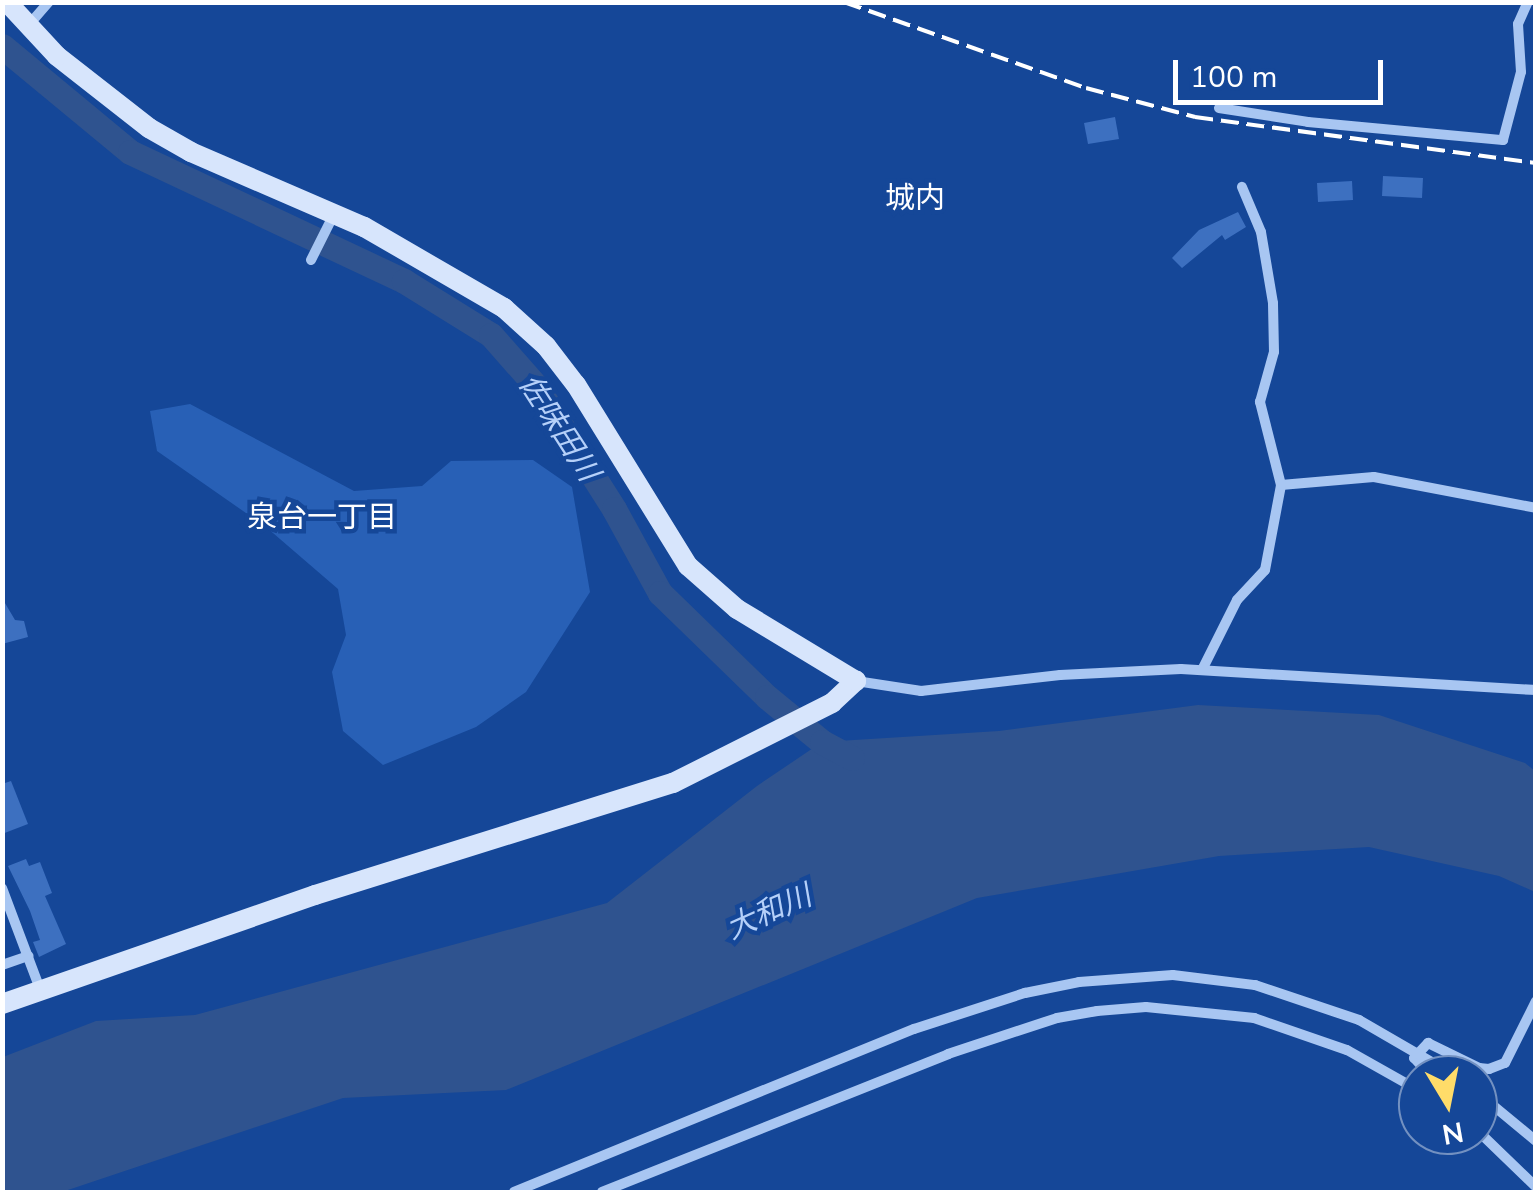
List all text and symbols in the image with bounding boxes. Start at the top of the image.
scale bar [1178,40,1388,102]
text: 100 m [1190,57,1277,98]
district label: 城内 [885,181,945,217]
water label: 佐味田川 [510,368,606,488]
district label: 泉台一丁目 [247,500,397,536]
water label: 大和川 [721,878,817,948]
north arrow [1398,1055,1498,1155]
text: N [1439,1112,1466,1153]

